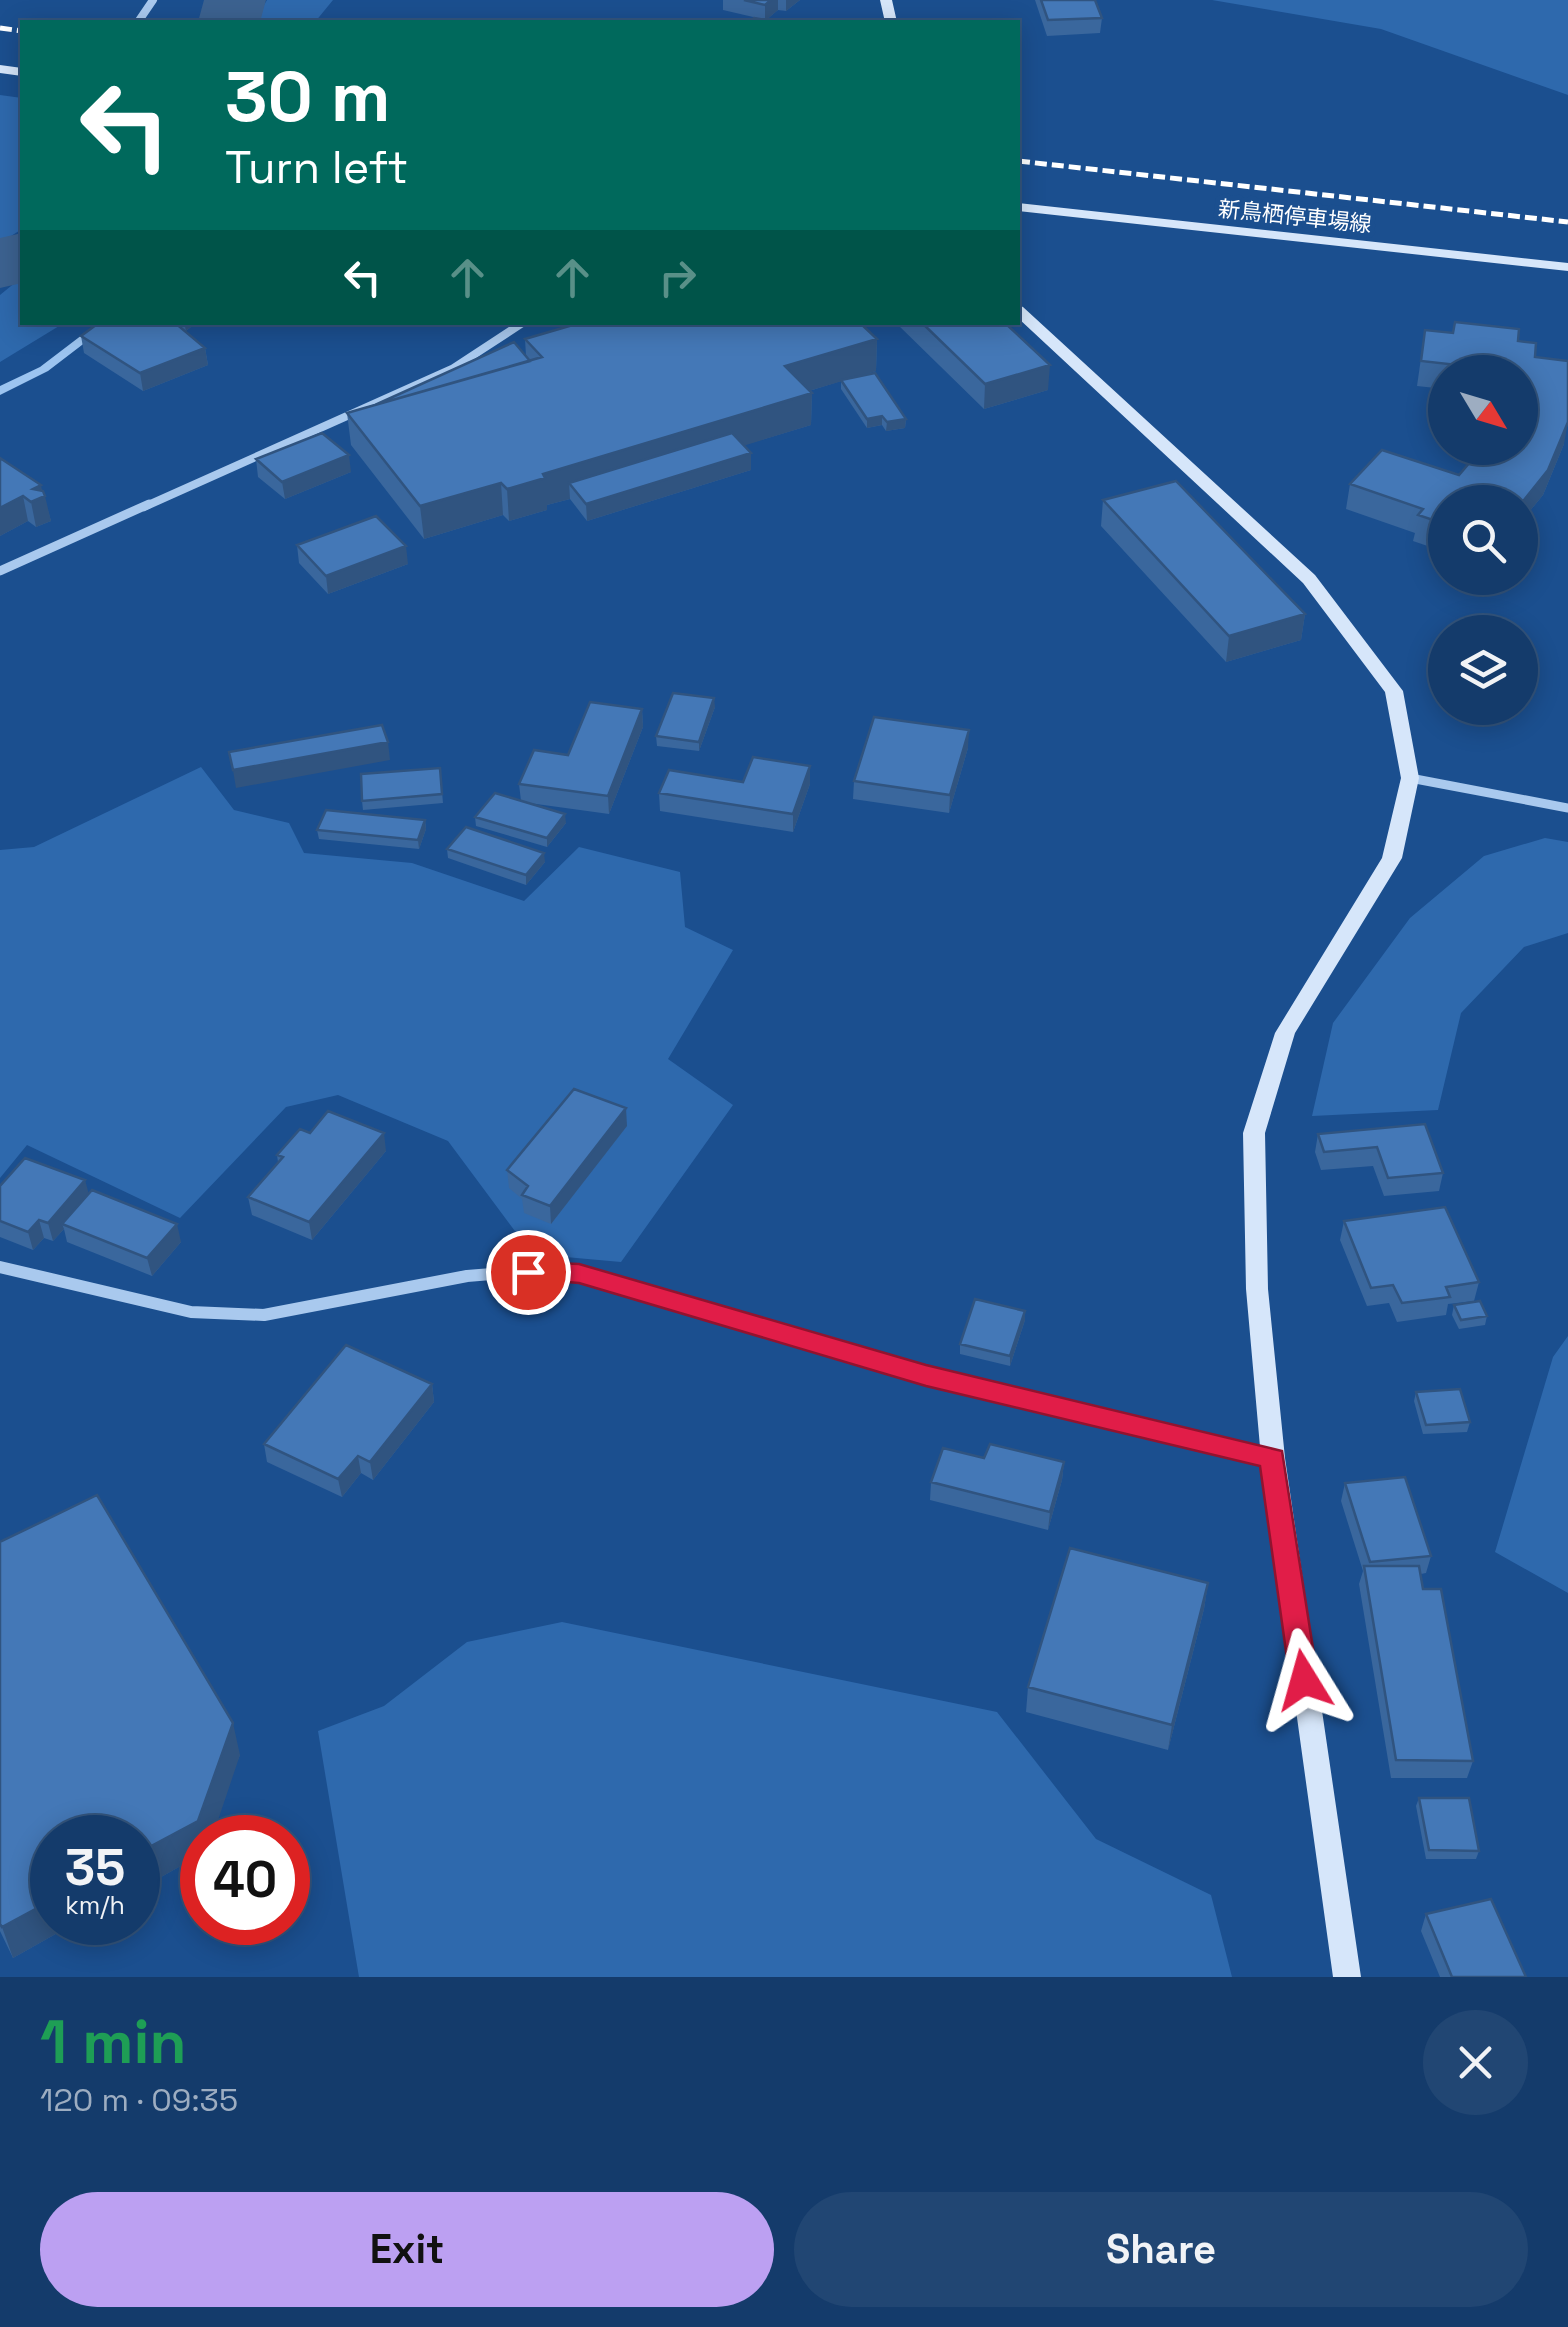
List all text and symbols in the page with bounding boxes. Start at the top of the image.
text: 30 m [225,52,390,141]
icon: left [60,60,190,190]
text: Turn left [225,139,408,196]
street label: 新鳥栖停車場線 [1217,194,1373,238]
icon: left [335,250,390,305]
icon: ahead [440,250,495,305]
icon: ahead [545,250,600,305]
icon: right [650,250,705,305]
north arrow [1428,355,1538,465]
map controls [1428,355,1538,725]
button: search [1428,485,1538,595]
button: layers [1428,615,1538,725]
pin [486,1230,571,1315]
icon: arrive [501,1245,556,1300]
position arrow [1252,1628,1356,1732]
speed limit sign: 40 [180,1815,310,1945]
text: 35 [65,1836,125,1900]
text: km/h [65,1889,125,1921]
text: 1 min [40,2004,187,2081]
button: close [1423,2010,1528,2115]
text: 120 m · 09:35 [40,2080,238,2120]
button: Exit [40,2192,774,2307]
button: Share [794,2192,1528,2307]

